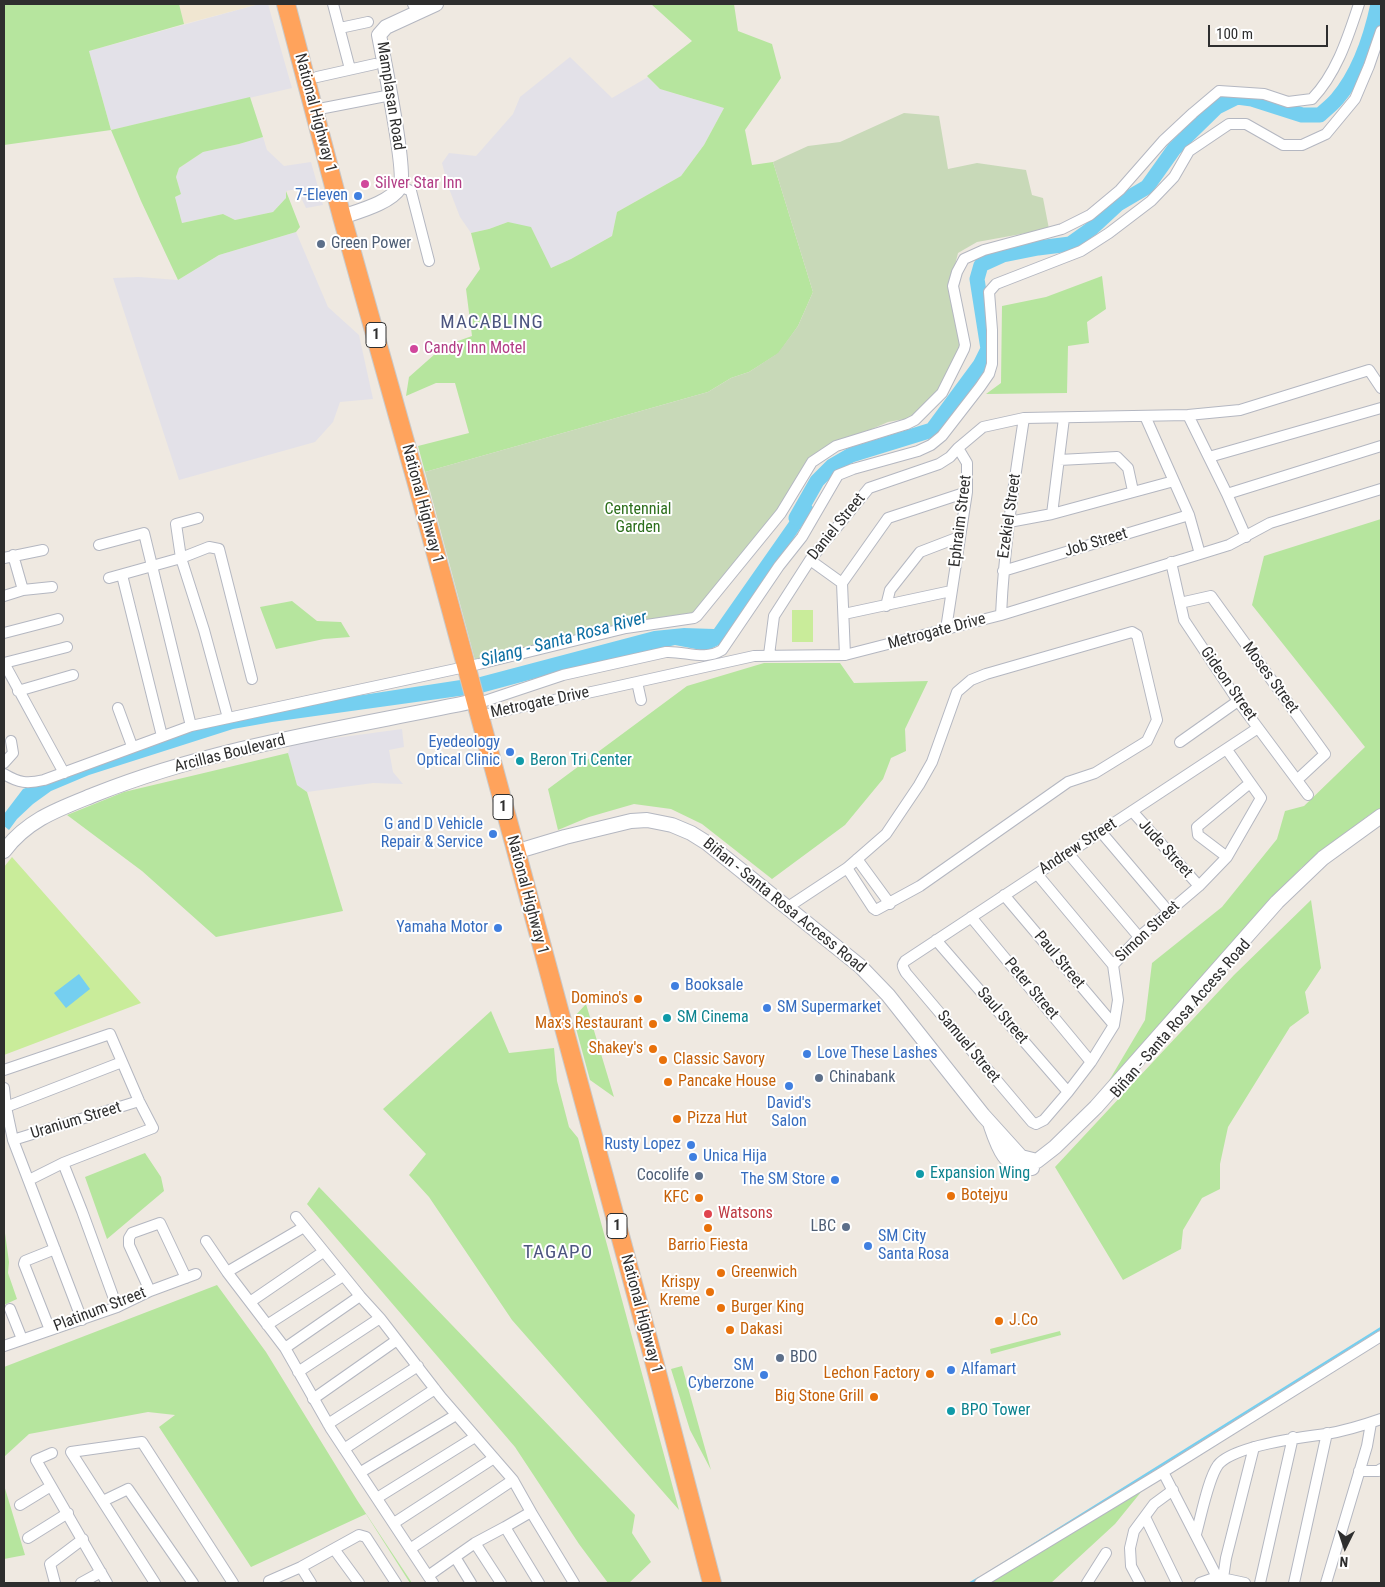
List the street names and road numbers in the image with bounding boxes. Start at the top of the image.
street label: Mamplasan Road [372,40,408,152]
street label: National Highway 1 [290,52,340,174]
road number: 1 [366,322,386,348]
street label: National Highway 1 [397,443,447,565]
street label: Ezekiel Street [995,472,1025,560]
street label: Ephraim Street [946,474,976,568]
street label: Daniel Street [804,490,870,564]
street label: Job Street [1062,524,1130,562]
street label: Metrogate Drive [886,610,988,654]
street label: Moses Street [1238,639,1302,717]
street label: Gideon Street [1196,643,1260,725]
street label: Metrogate Drive [489,683,591,723]
street label: Arcillas Boulevard [173,731,287,777]
road number: 1 [493,794,513,820]
street label: Andrew Street [1036,815,1120,879]
street label: Jude Street [1134,816,1196,882]
street label: National Highway 1 [502,834,552,956]
street label: Biñan - Santa Rosa Access Road [699,834,869,978]
street label: Simon Street [1112,897,1184,967]
street label: Paul Street [1029,927,1089,993]
street label: Biñan - Santa Rosa Access Road [1107,936,1255,1102]
street label: Peter Street [1000,954,1062,1024]
street label: Saul Street [972,984,1032,1048]
street label: Samuel Street [932,1007,1004,1087]
street label: Uranium Street [28,1098,124,1144]
road number: 1 [607,1214,627,1238]
street label: National Highway 1 [616,1253,666,1375]
street label: Platinum Street [51,1284,149,1336]

